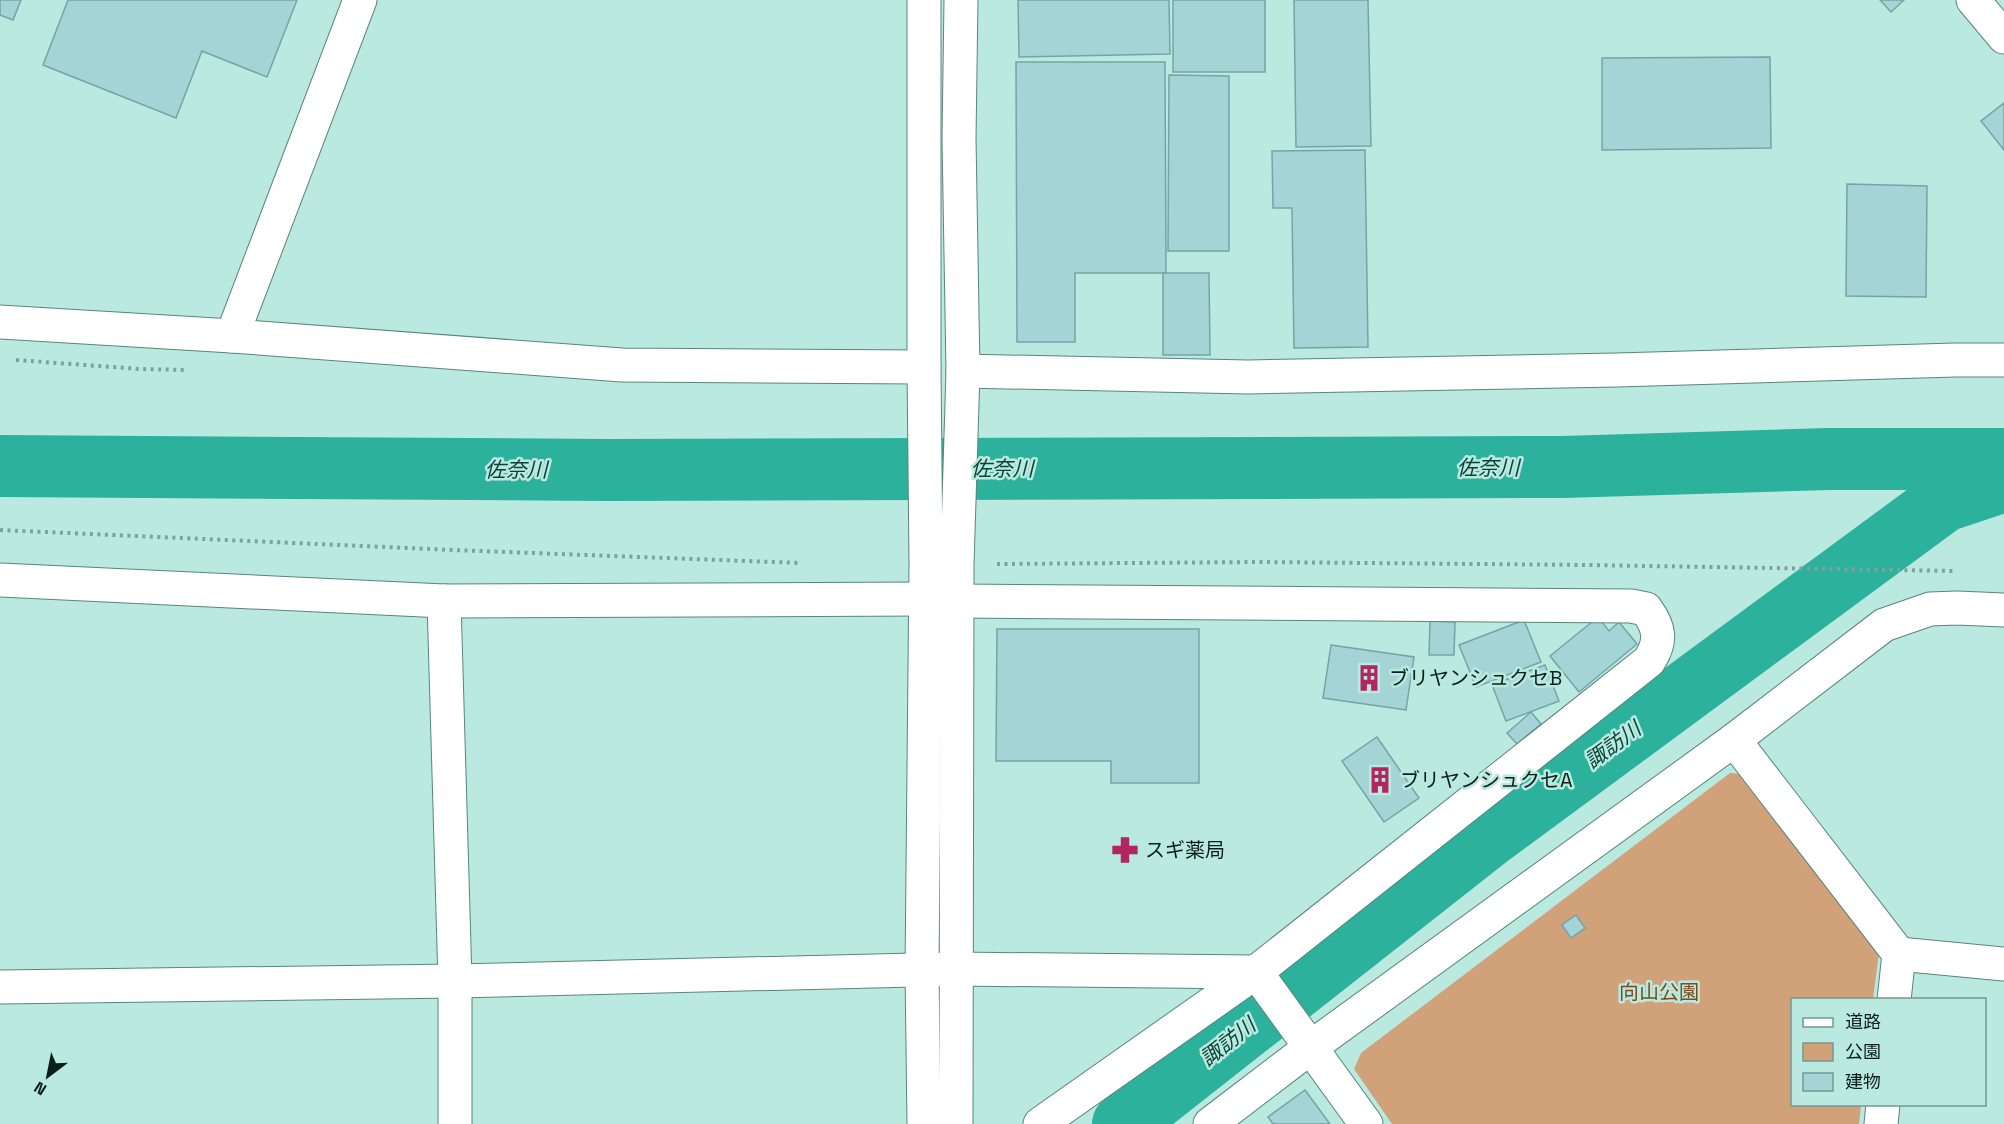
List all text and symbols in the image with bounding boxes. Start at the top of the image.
water label: 佐奈川 [1457,454,1521,481]
water label: 佐奈川 [971,455,1035,482]
water label: 佐奈川 [485,456,549,483]
building icon: ブリヤンシュクセB [1354,663,1384,693]
place label: ブリヤンシュクセB [1389,665,1562,691]
water label: 諏訪川 [1579,714,1648,774]
building icon: ブリヤンシュクセA [1365,765,1395,795]
place label: ブリヤンシュクセA [1400,767,1573,793]
pharmacy icon: スギ薬局 [1110,835,1140,865]
place label: スギ薬局 [1145,837,1225,863]
park label: 向山公園 [1619,979,1699,1005]
legend [1791,998,1986,1106]
water label: 諏訪川 [1195,1010,1262,1072]
text: 道路 [1845,1010,1881,1033]
text: 公園 [1845,1040,1881,1063]
north arrow [18,1046,78,1106]
text: 建物 [1845,1070,1881,1093]
text: N [30,1077,50,1100]

